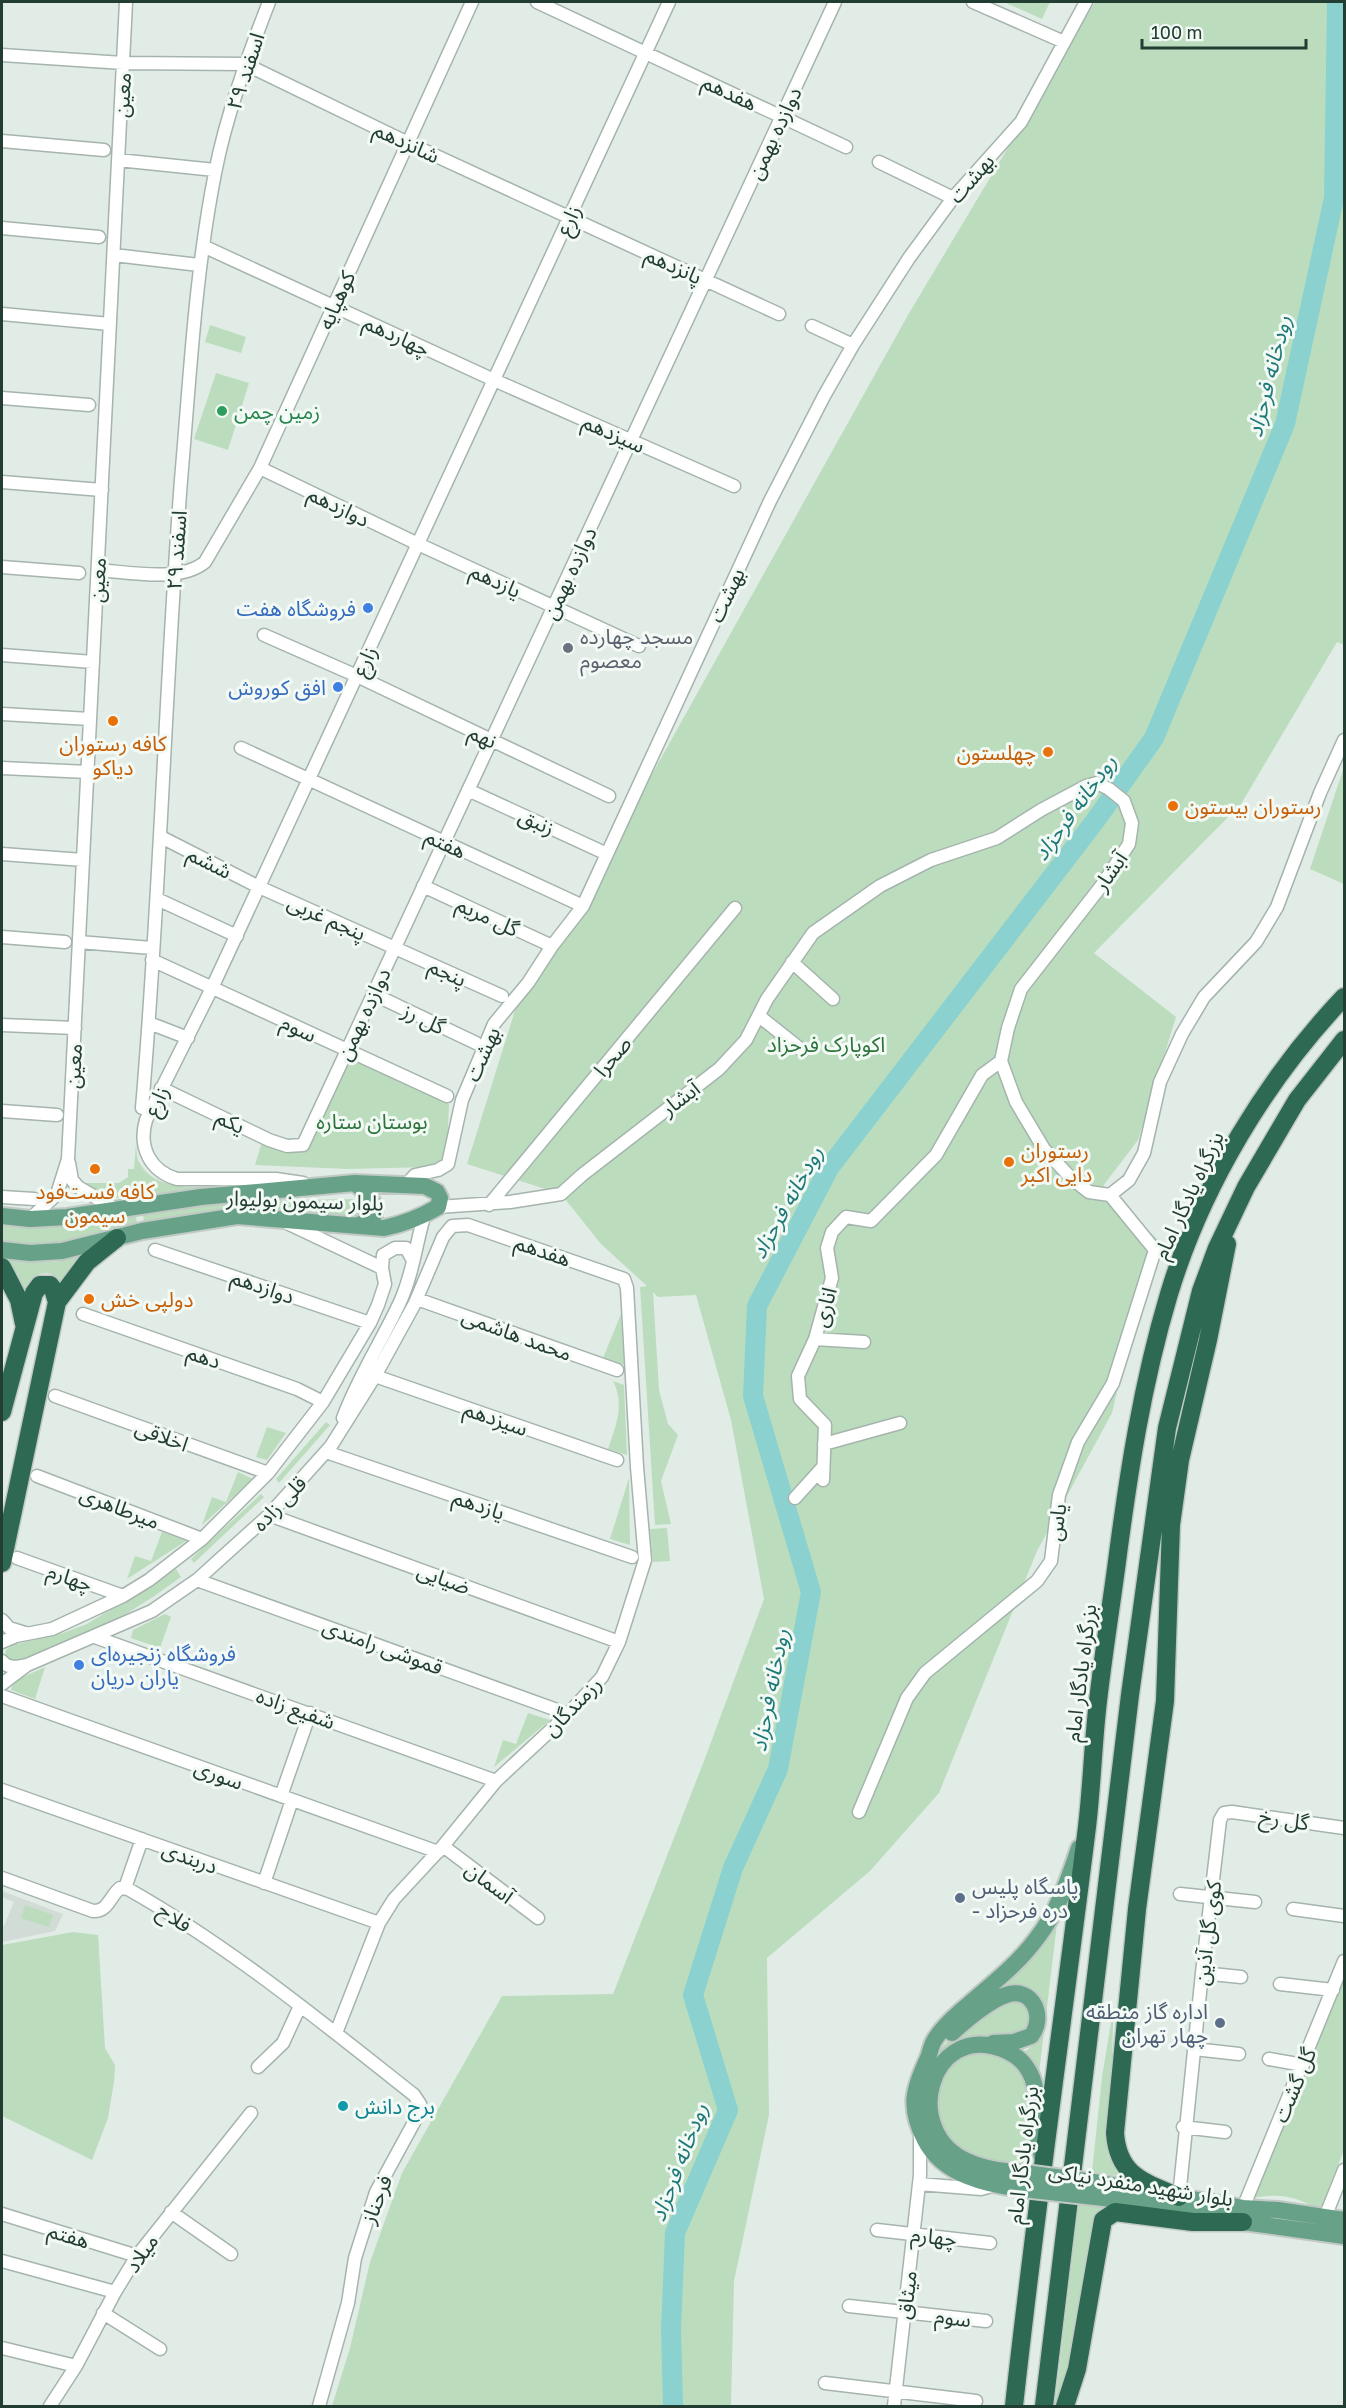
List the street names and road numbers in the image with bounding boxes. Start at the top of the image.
street label: ۲۹ اسفند [220,29,270,113]
street label: هفدهم [697,68,762,119]
street label: معین [108,72,136,118]
street label: دوازده بهمن [741,83,807,183]
street label: شانزدهم [369,115,444,171]
street label: بهشت [942,148,1000,208]
street label: زارع [550,201,589,241]
street label: پانزدهم [640,241,707,292]
street label: کوهپایه [312,267,361,334]
street label: چهاردهم [358,308,434,364]
street label: سیزدهم [577,408,649,461]
street label: دوازدهم [303,480,374,535]
street label: ۲۹ اسفند [160,509,192,591]
street label: دوازده بهمن [536,523,602,623]
street label: معین [83,557,111,603]
street label: یازدهم [465,557,526,606]
street label: بهشت [702,564,750,626]
street label: زارع [346,642,385,682]
street label: نهم [464,718,501,756]
street label: زنبق [514,801,559,841]
street label: هفتم [420,822,471,866]
street label: ششم [182,840,236,887]
street label: آبشار [1087,846,1133,897]
street label: پنجم غربی [282,888,370,949]
street label: گل مریم [451,890,524,945]
street label: پنجم [424,952,471,995]
street label: دوازده بهمن [330,964,396,1064]
street label: گل رز [397,996,450,1040]
street label: سوم [275,1008,321,1051]
street label: بهشت [459,1023,505,1085]
street label: صحرا [588,1030,636,1082]
street label: معین [59,1043,87,1089]
street label: آبشار [655,1074,705,1122]
street label: زارع [138,1082,177,1122]
street label: یکم [211,1103,250,1142]
street label: بزرگراه یادگار امام [1147,1127,1233,1265]
street label: بلوار سیمون بولیوار [225,1184,384,1216]
street label: هفدهم [511,1228,574,1274]
street label: دوازدهم [227,1263,298,1312]
street label: اناری [806,1284,842,1330]
street label: محمد هاشمی [458,1302,576,1366]
street label: دهم [183,1338,224,1377]
street label: سیزدهم [460,1395,531,1444]
street label: اخلاقی [132,1413,192,1457]
street label: قلی زاده [246,1470,312,1536]
street label: میرطاهری [77,1480,163,1534]
street label: یازدهم [449,1483,508,1528]
street label: یاس [1040,1501,1072,1543]
street label: ضیایی [414,1556,474,1600]
street label: چهارم [43,1557,96,1601]
street label: بزرگراه یادگار امام [1059,1603,1105,1744]
street label: قموشی رامندی [319,1612,447,1680]
street label: رزمندگان [537,1671,607,1741]
street label: شفیع زاده [252,1682,339,1737]
street label: سوری [191,1753,247,1795]
street label: گل رخ [1257,1803,1311,1838]
street label: دربندی [159,1835,221,1879]
street label: آسمان [461,1855,520,1909]
street label: کوی گل آذین [1188,1879,1226,1987]
street label: فلاح [151,1896,197,1940]
street label: گل گشت [1267,2043,1321,2126]
street label: بزرگراه یادگار امام [1001,2085,1047,2226]
street label: بلوار شهید منفرد نیاکی [1047,2157,1235,2211]
street label: فرحناز [354,2171,397,2228]
street label: هفتم [44,2216,93,2256]
street label: چهارم [909,2220,958,2256]
street label: میلاد [118,2229,164,2277]
street label: میثاق [890,2269,922,2321]
street label: سوم [933,2302,973,2336]

